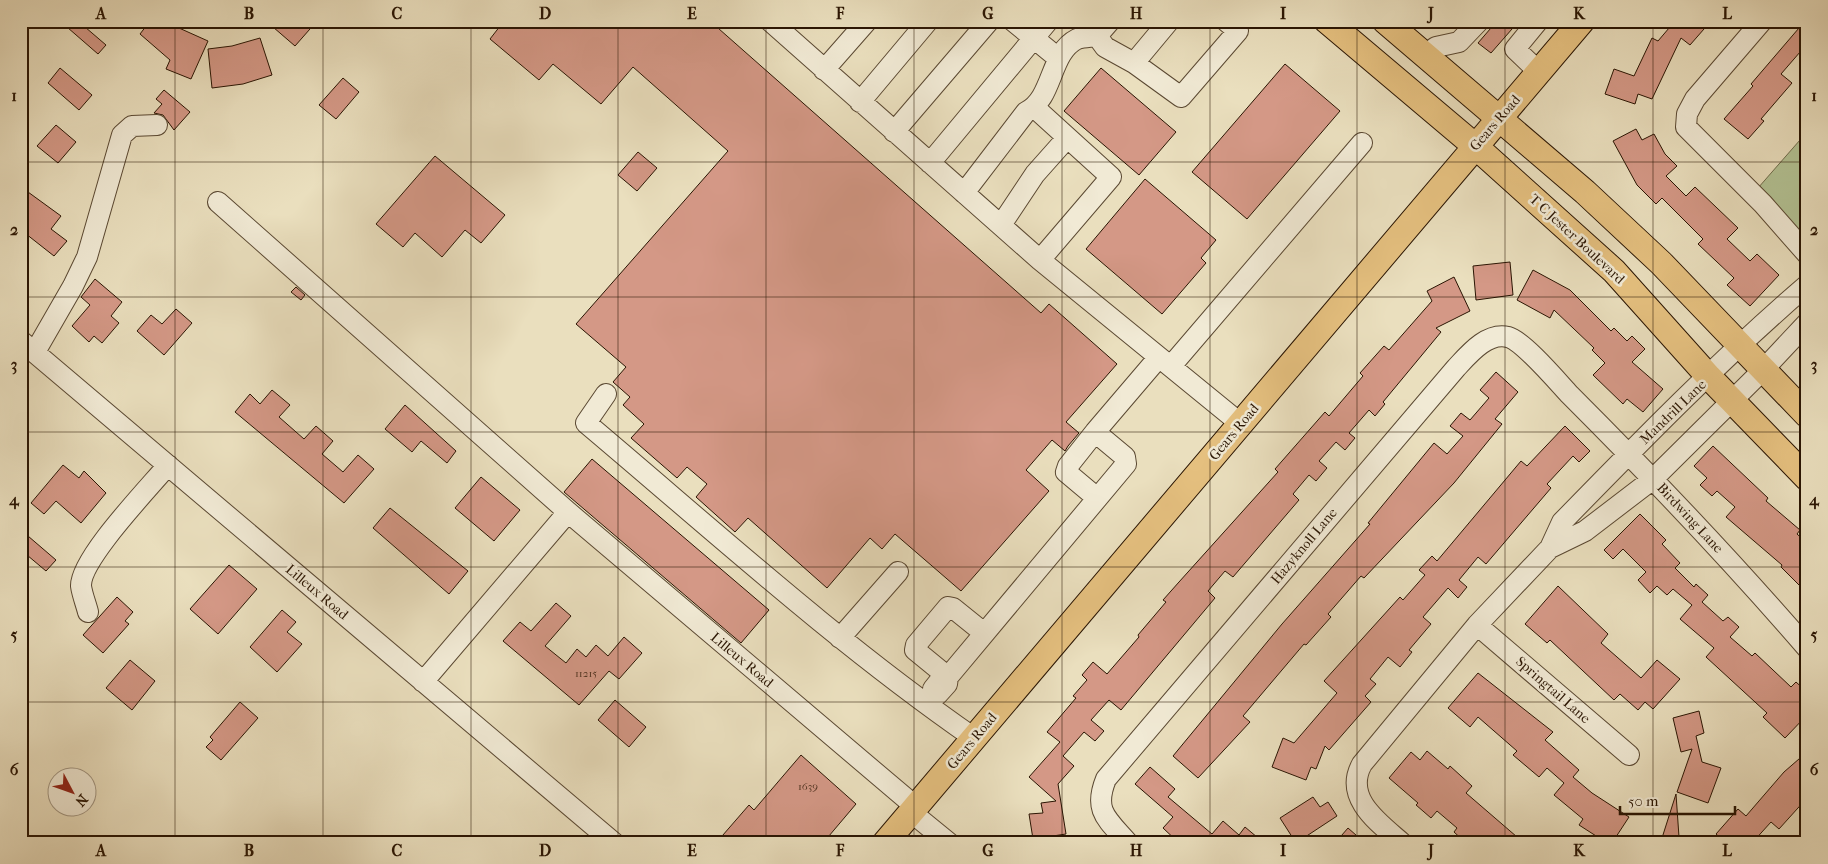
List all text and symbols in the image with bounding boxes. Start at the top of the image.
text: A [95,4,107,23]
text: B [244,4,254,23]
text: C [392,4,403,23]
text: D [539,4,551,23]
text: E [687,4,697,23]
text: F [835,4,845,23]
text: G [982,4,994,23]
text: H [1130,4,1143,23]
text: I [1280,4,1287,23]
text: J [1426,4,1434,24]
text: K [1573,4,1586,23]
text: L [1722,4,1732,23]
text: 1 [11,86,17,105]
text: 1 [1811,86,1817,105]
street label: Gears Road [1466,91,1524,154]
street label: T C Jester Boulevard [1526,190,1628,288]
text: 2 [10,220,18,239]
text: 2 [1810,220,1818,239]
text: 3 [11,355,17,375]
text: 3 [1811,355,1817,375]
street label: Mandrill Lane [1636,376,1710,448]
street label: Gears Road [1205,400,1263,464]
street label: Birdwing Lane [1653,479,1727,557]
text: 4 [8,490,20,510]
text: 4 [1808,490,1820,510]
street label: Hazyknoll Lane [1267,504,1341,587]
street label: Lilleux Road [282,561,352,623]
text: 5 [11,625,18,644]
text: 5 [1811,625,1818,644]
street label: Lilleux Road [707,629,777,691]
street label: Springtail Lane [1512,653,1594,727]
house number: 11215 [575,667,597,680]
street label: Gears Road [943,709,1001,773]
text: 6 [10,760,19,779]
text: 6 [1810,760,1819,779]
north arrow [48,766,98,816]
house number: 1639 [798,780,818,793]
scale bar [1620,784,1736,816]
text: N [71,791,91,810]
text: 50 m [1628,792,1659,810]
text: A [95,841,107,860]
text: B [244,841,254,860]
text: C [392,841,403,860]
text: D [539,841,551,860]
text: E [687,841,697,860]
text: F [835,841,845,860]
text: G [982,841,994,860]
text: H [1130,841,1143,860]
text: I [1280,841,1287,860]
text: J [1426,841,1434,861]
text: K [1573,841,1586,860]
text: L [1722,841,1732,860]

